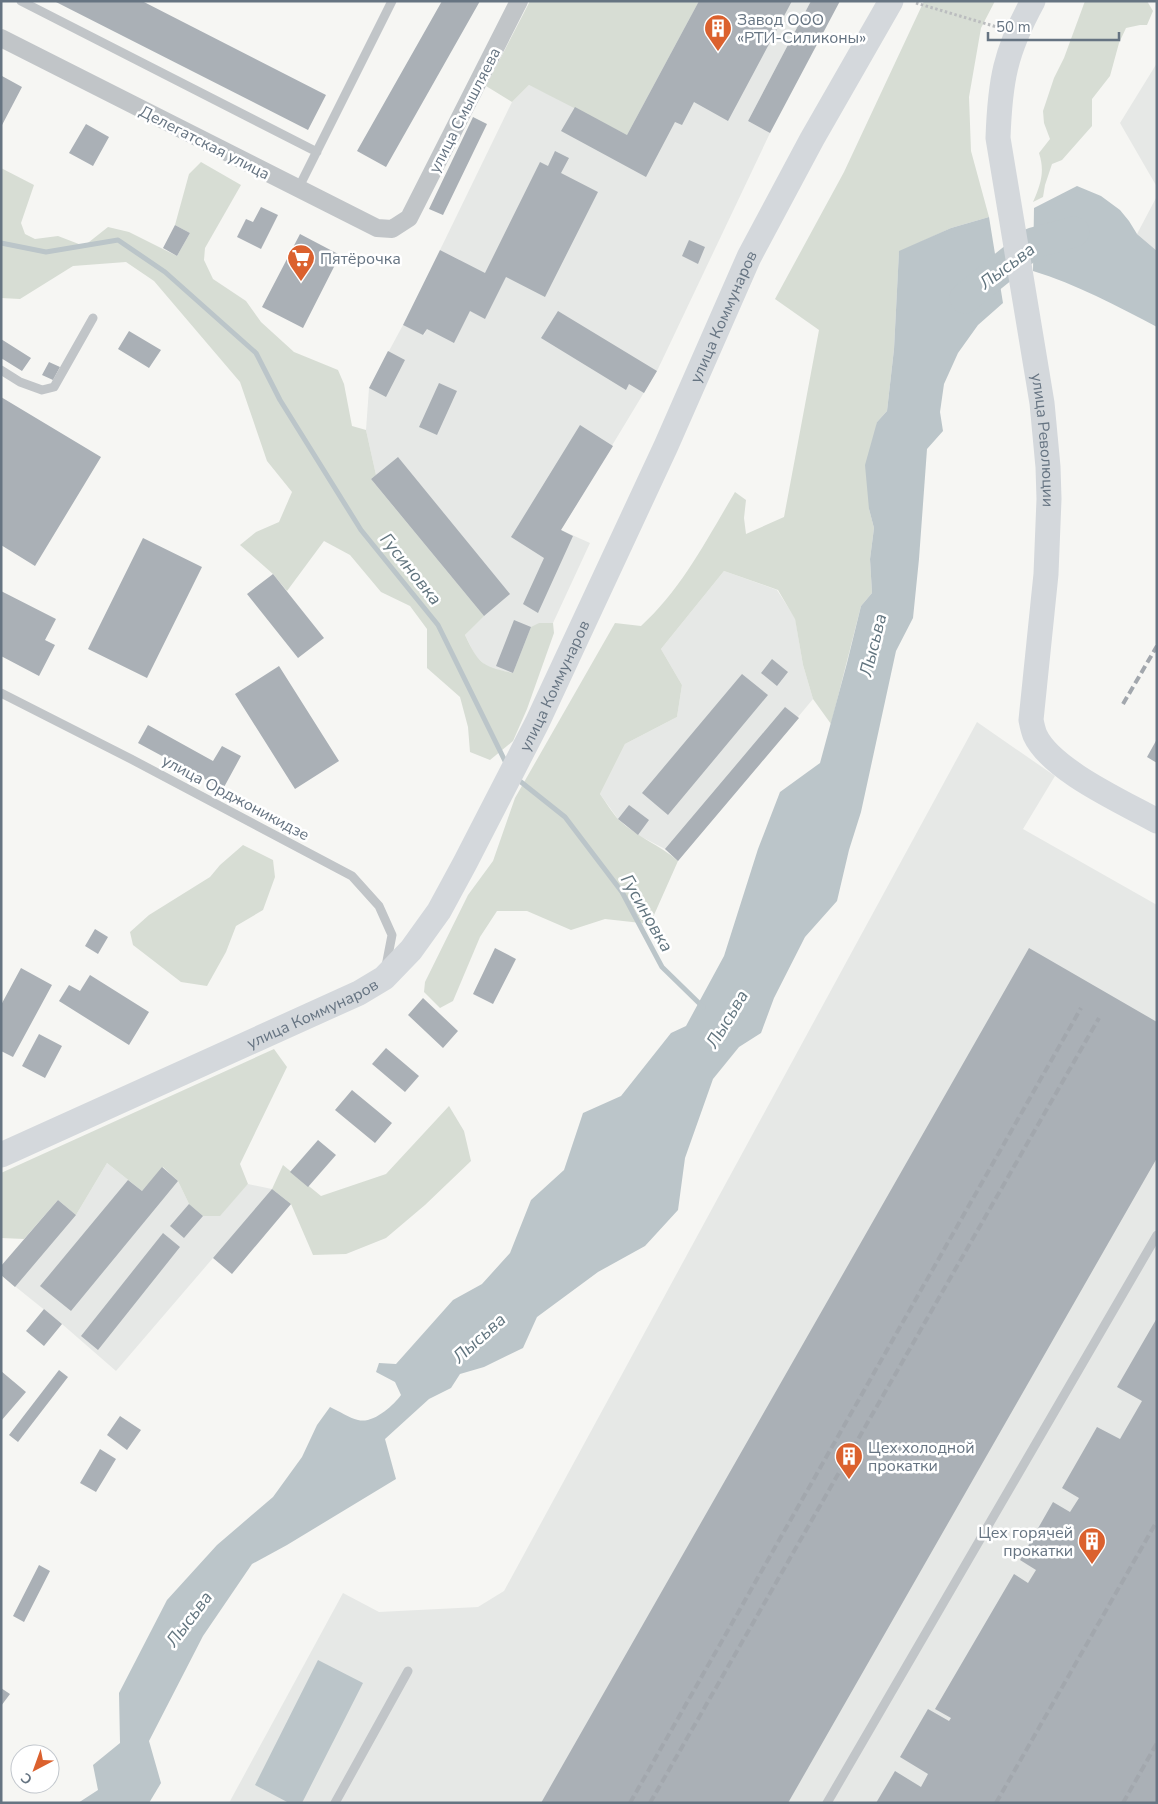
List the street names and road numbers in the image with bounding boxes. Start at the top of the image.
street label: улица Смышляева [424,44,506,177]
street label: Делегатская улица [136,100,274,185]
street label: улица Коммунаров [685,246,763,387]
street label: улица Революции [1025,372,1059,508]
street label: улица Коммунаров [514,617,595,756]
street label: улица Орджоникидзе [158,750,313,846]
street label: улица Коммунаров [243,974,383,1054]

